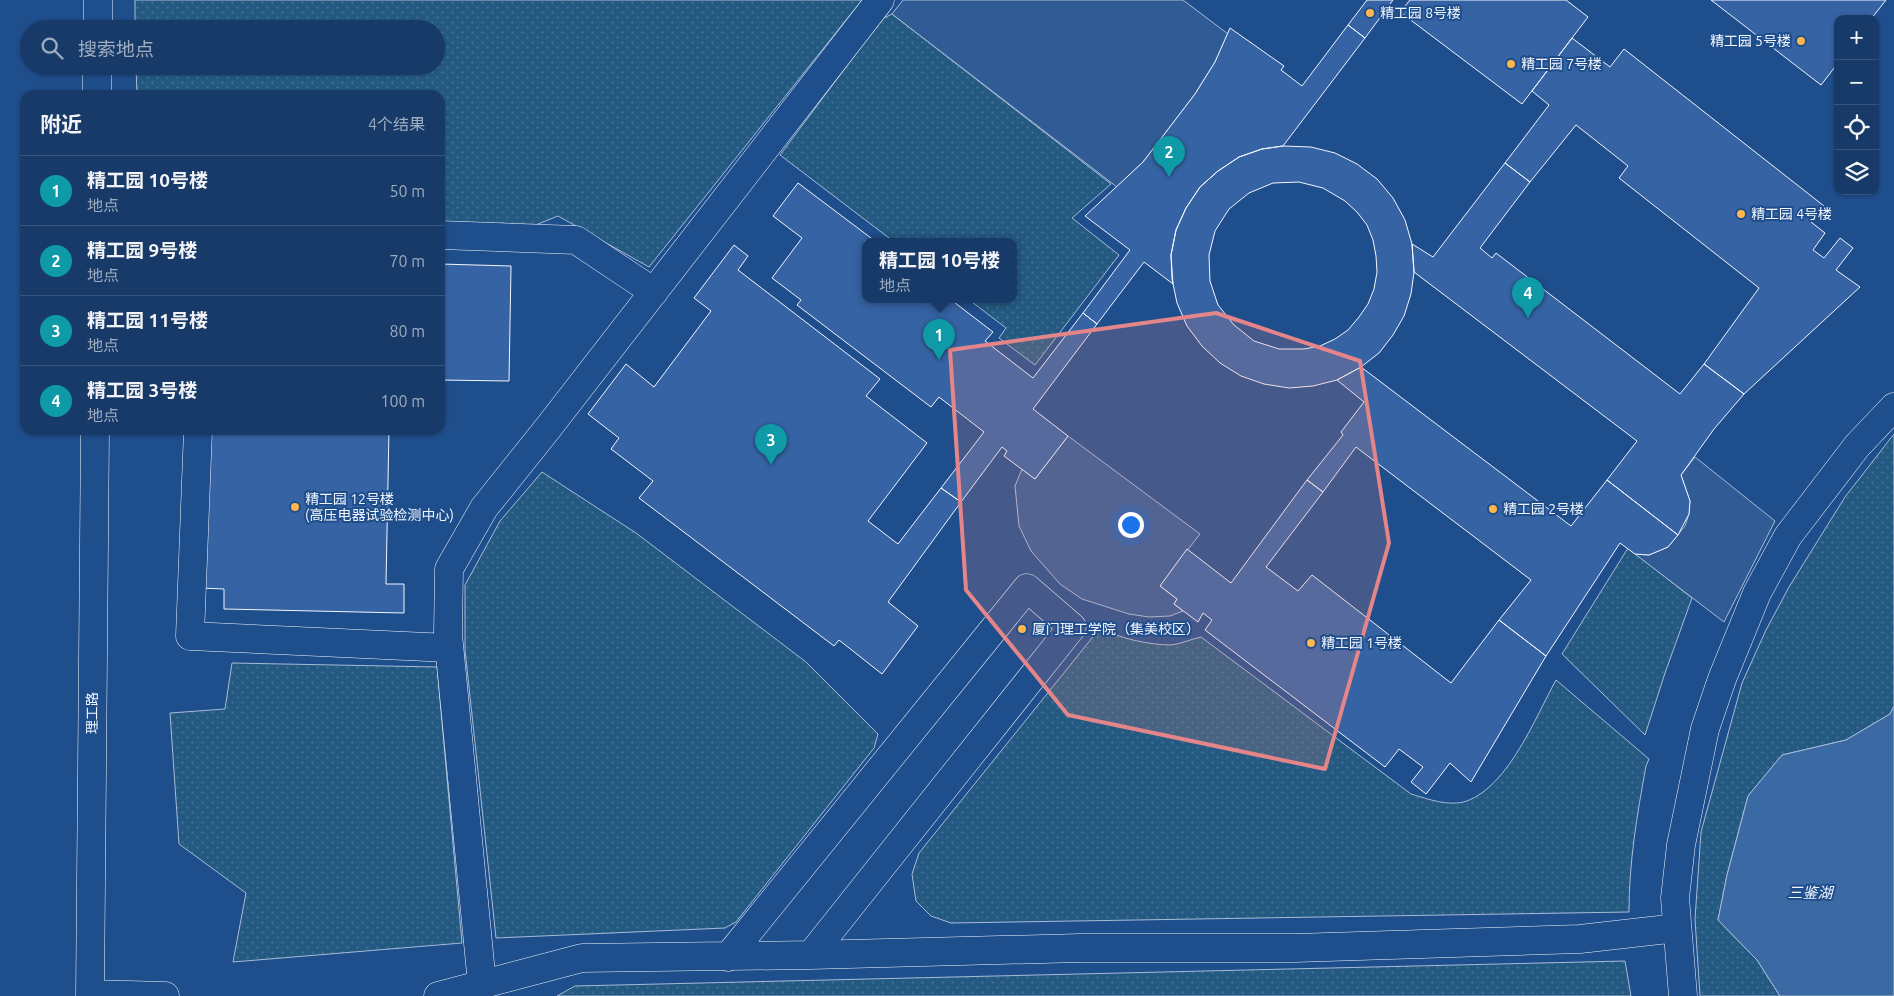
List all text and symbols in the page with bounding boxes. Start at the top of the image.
place label: 精工园 8号楼 [1380,5,1461,21]
marker: 精工园 8号楼 [1364,7,1376,19]
map controls [1834,15,1879,195]
button: + [1834,15,1879,60]
search box [20,20,445,75]
place label: 精工园 5号楼 [1710,33,1791,49]
icon: search [38,34,66,62]
marker: 精工园 5号楼 [1795,35,1807,47]
text: 搜索地点 [78,38,154,60]
place label: 精工园 7号楼 [1521,56,1602,72]
marker: 精工园 7号楼 [1505,58,1517,70]
button: − [1834,60,1879,105]
button: locate [1834,105,1879,150]
text: 附近 [40,112,82,136]
text: 4个结果 [368,115,425,133]
pin: 2 [1153,136,1185,177]
button: layers [1834,150,1879,195]
text: 精工园 10号楼 [87,169,208,191]
text: 1 [51,182,61,200]
text: 50 m [389,182,425,200]
text: 地点 [87,196,119,214]
place label: 精工园 4号楼 [1751,206,1832,222]
marker: 精工园 4号楼 [1735,208,1747,220]
popup [862,238,1017,303]
text: 精工园 9号楼 [87,239,197,261]
text: 精工园 10号楼 [879,249,1000,271]
text: 2 [51,252,61,270]
text: 70 m [389,252,425,270]
text: 地点 [87,266,119,284]
text: 地点 [879,276,911,294]
pin: 4 [1512,277,1544,318]
text: 精工园 11号楼 [87,309,208,331]
pin: 1 [923,319,955,360]
text: 3 [51,322,61,340]
text: 80 m [389,322,425,340]
text: 地点 [87,336,119,354]
text: 精工园 3号楼 [87,379,197,401]
text: 4 [51,392,61,410]
text: 100 m [380,392,425,410]
text: 地点 [87,406,119,424]
pin: 3 [755,424,787,465]
place label: 精工园 12号楼 (高压电器试验检测中心) [305,491,454,523]
marker: 精工园 12号楼 (高压电器试验检测中心) [289,501,301,513]
place label: 精工园 2号楼 [1503,501,1584,517]
marker: 精工园 2号楼 [1487,503,1499,515]
your location [1118,512,1144,538]
place label: 厦门理工学院（集美校区） [1032,621,1200,637]
marker: 厦门理工学院（集美校区） [1016,623,1028,635]
place label: 精工园 1号楼 [1321,635,1402,651]
marker: 精工园 1号楼 [1305,637,1317,649]
street label: 理工路 [84,692,100,734]
water label: 三鉴湖 [1787,884,1834,901]

